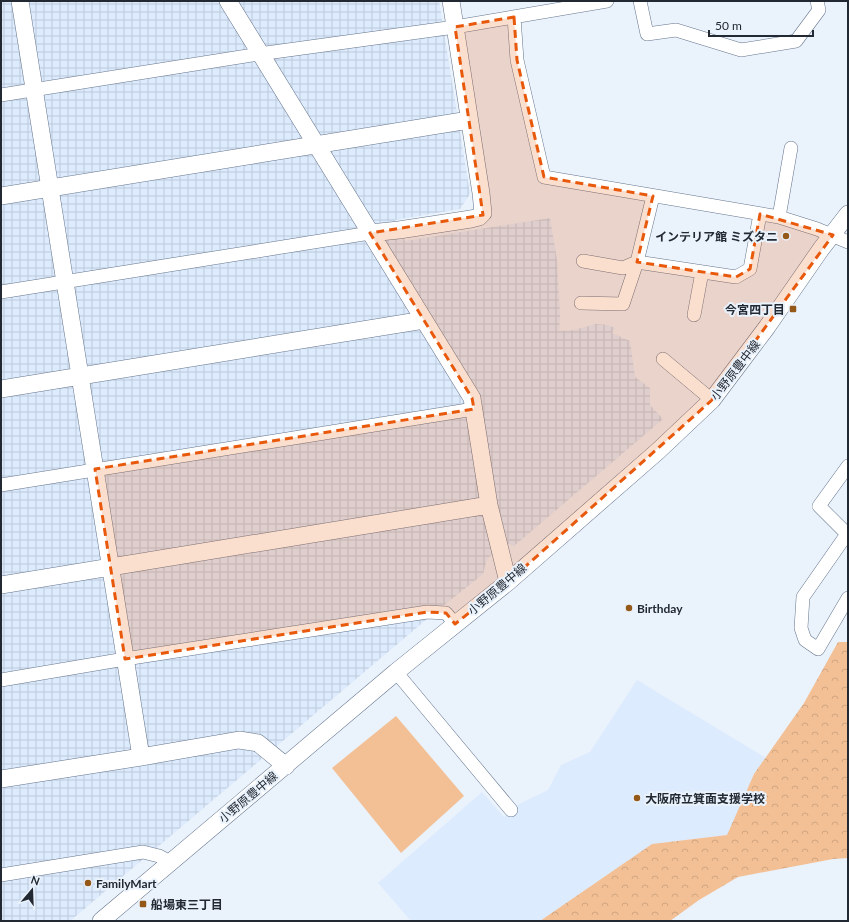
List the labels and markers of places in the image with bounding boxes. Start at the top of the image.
place label: インテリア館 ミズタニ [655,229,778,244]
marker: インテリア館 ミズタニ [781,231,791,241]
place label: 今宮四丁目 [725,302,785,317]
marker: 今宮四丁目 [788,304,798,314]
place label: Birthday [637,601,683,616]
marker: Birthday [624,603,634,613]
place label: 大阪府立箕面支援学校 [645,791,765,806]
marker: 大阪府立箕面支援学校 [632,793,642,803]
place label: FamilyMart [96,876,157,891]
marker: FamilyMart [83,878,93,888]
place label: 船場東三丁目 [151,897,223,912]
marker: 船場東三丁目 [138,899,148,909]

